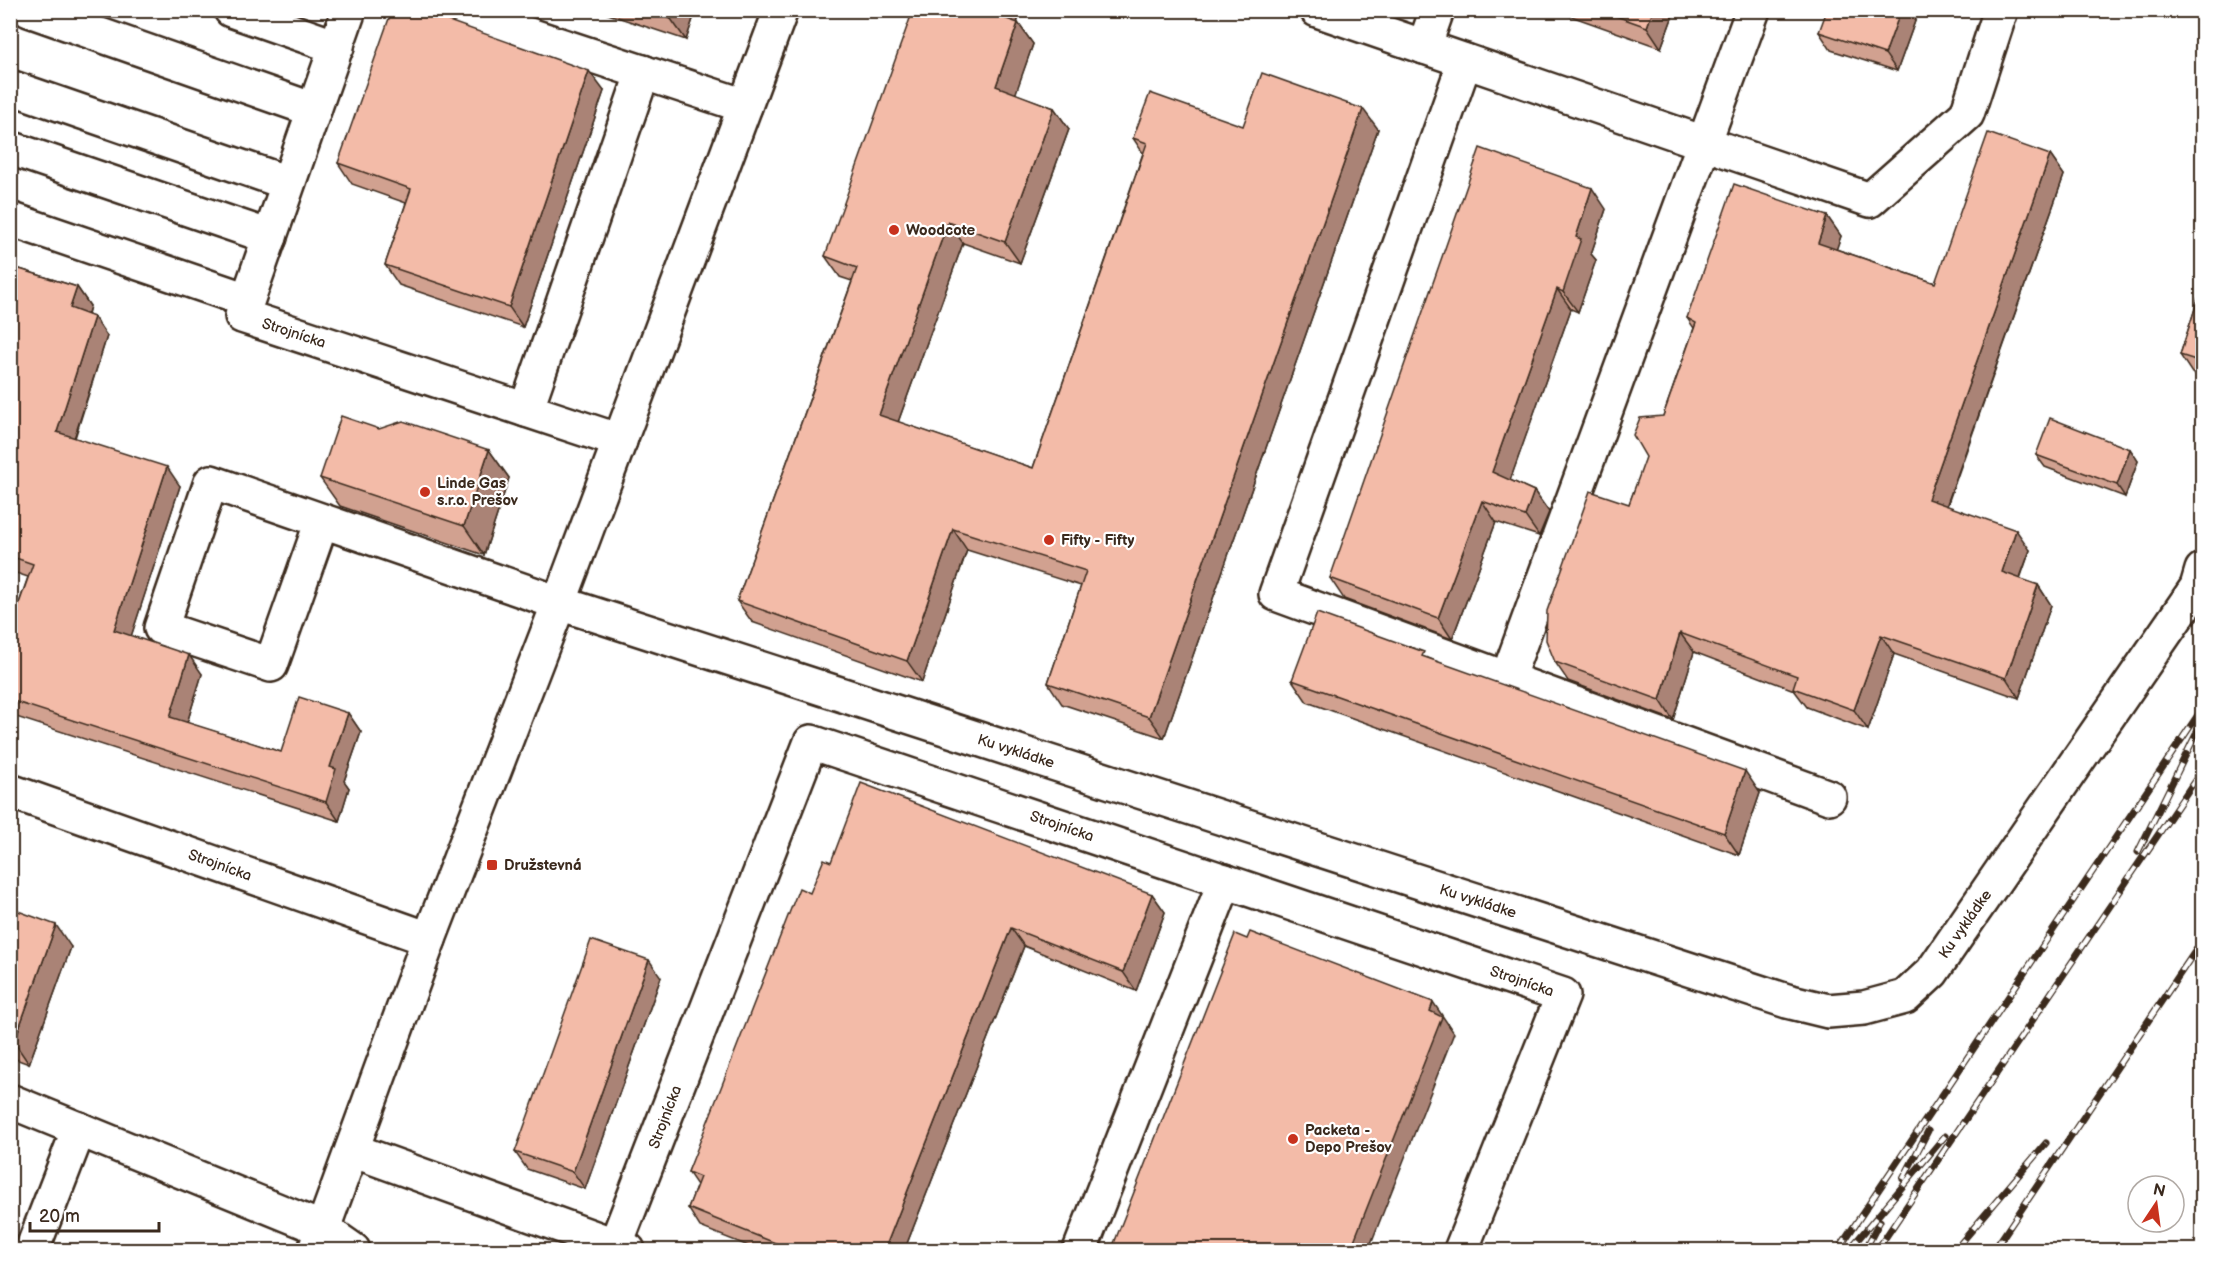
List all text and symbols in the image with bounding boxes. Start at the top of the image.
place label: Woodcote [906,221,975,240]
marker: Woodcote [887,223,901,237]
street label: Strojnícka [259,314,328,353]
place label: Linde Gas s.r.o. Prešov [437,474,519,510]
marker: Linde Gas s.r.o. Prešov [418,485,432,499]
place label: Fifty - Fifty [1061,531,1134,550]
marker: Fifty - Fifty [1042,533,1056,547]
street label: Ku vykládke [975,730,1057,773]
street label: Strojnícka [1027,807,1096,846]
street label: Strojnícka [185,845,254,886]
place label: Družstevná [504,856,582,875]
marker: Družstevná [485,858,499,872]
street label: Ku vykládke [1437,880,1519,923]
street label: Ku vykládke [1935,886,1996,962]
street label: Strojnícka [1487,962,1556,1001]
street label: Strojnícka [645,1083,686,1151]
place label: Packeta - Depo Prešov [1305,1121,1393,1157]
marker: Packeta - Depo Prešov [1286,1132,1300,1146]
north arrow [2126,1174,2186,1234]
text: N [2151,1180,2167,1201]
scale bar [30,1195,159,1233]
text: 20 m [39,1206,80,1227]

